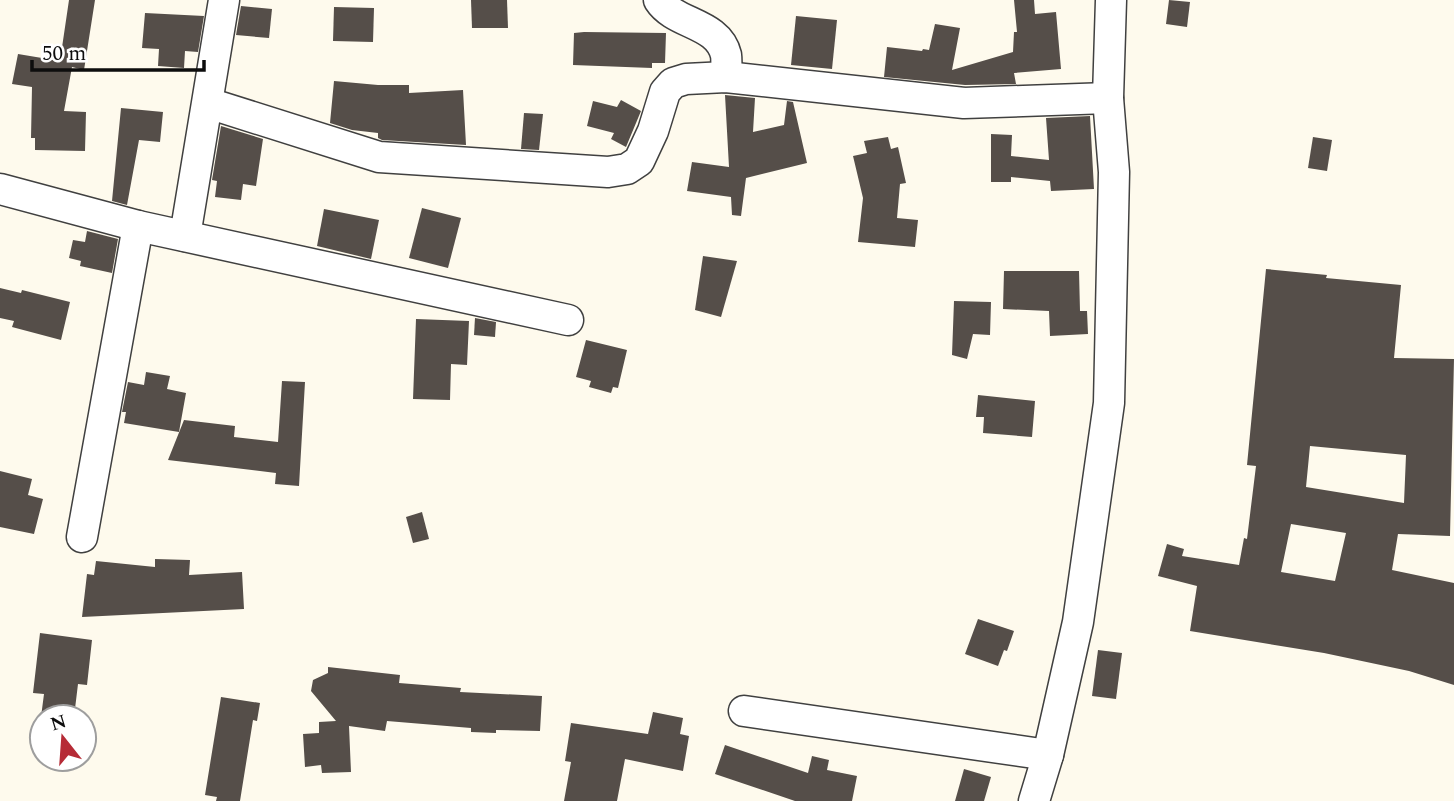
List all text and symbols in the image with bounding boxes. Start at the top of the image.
scale bar [32,28,203,72]
text: 50 m [42,38,86,70]
north arrow [28,703,98,773]
text: N [47,707,70,739]

